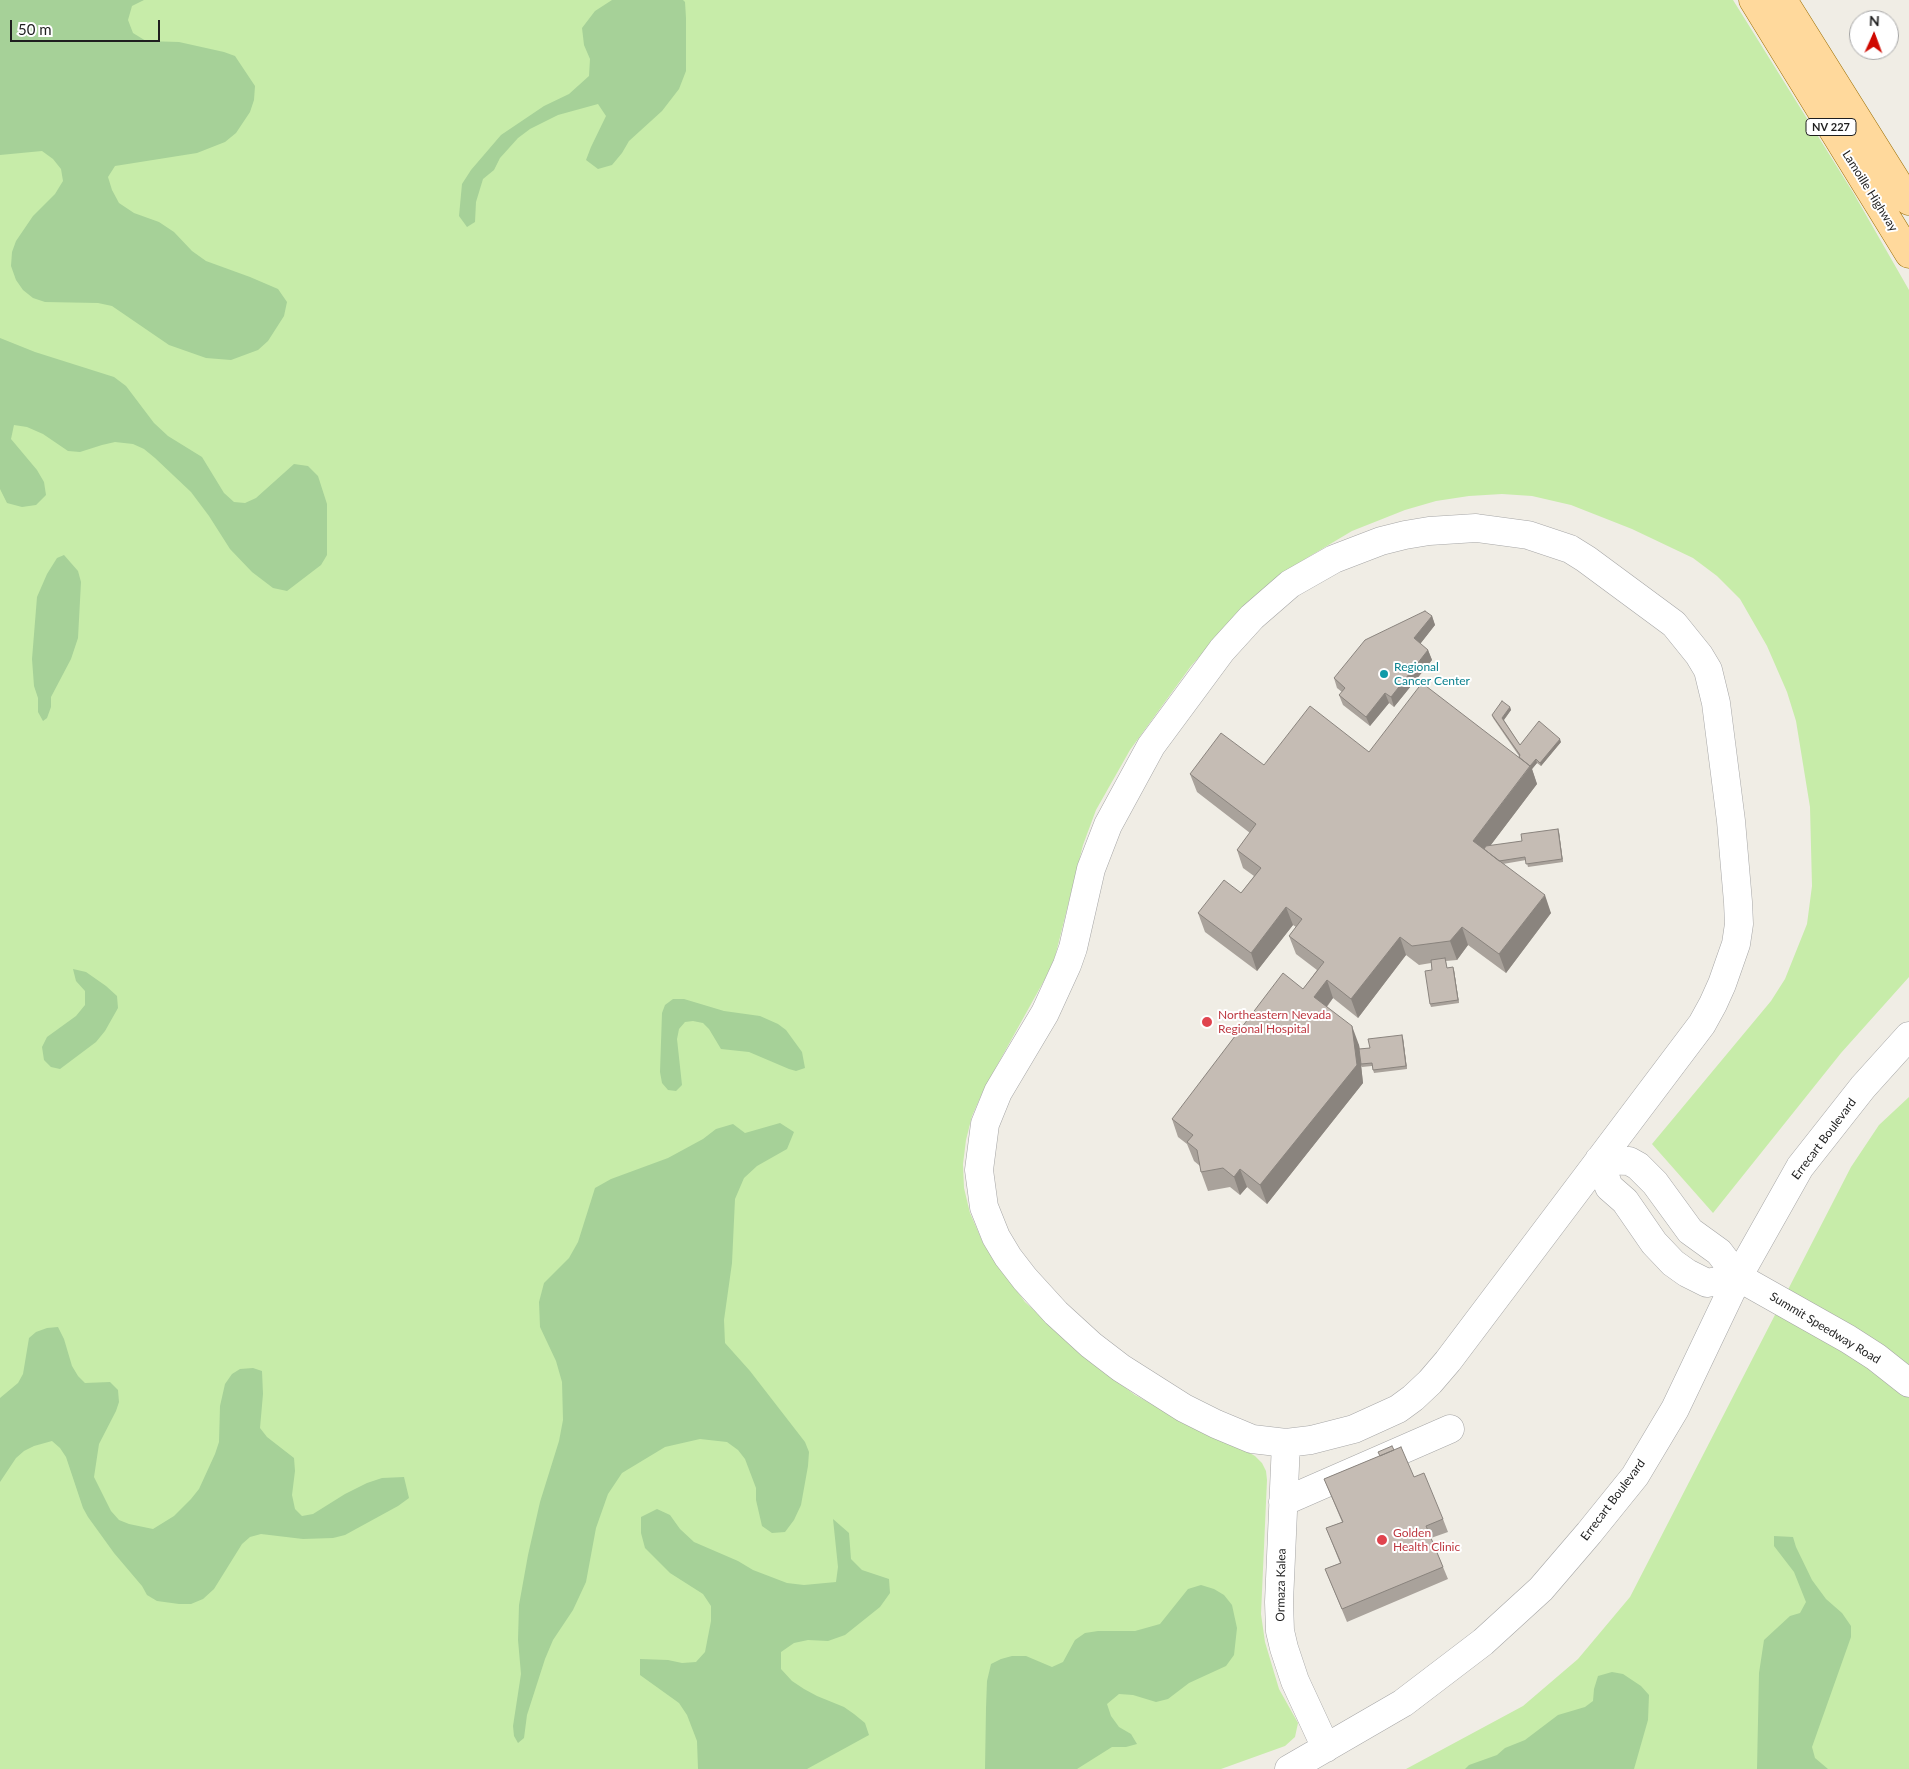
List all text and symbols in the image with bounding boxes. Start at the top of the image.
scale bar [12,10,162,42]
north arrow [1849,10,1899,60]
text: N [1869,12,1880,29]
text: 50 m [18,20,52,38]
road number: NV 227 [1806,118,1856,136]
street label: Lamoille Highway [1839,148,1901,234]
place label: Regional Cancer Center [1394,660,1470,688]
marker: Regional Cancer Center [1378,668,1390,680]
place label: Northeastern Nevada Regional Hospital [1218,1008,1331,1036]
marker: Northeastern Nevada Regional Hospital [1200,1015,1214,1029]
street label: Errecart Boulevard [1789,1095,1859,1183]
street label: Summit Speedway Road [1767,1289,1883,1367]
street label: Errecart Boulevard [1578,1456,1648,1544]
place label: Golden Health Clinic [1393,1526,1460,1554]
marker: Golden Health Clinic [1375,1533,1389,1547]
street label: Ormaza Kalea [1273,1548,1289,1622]

